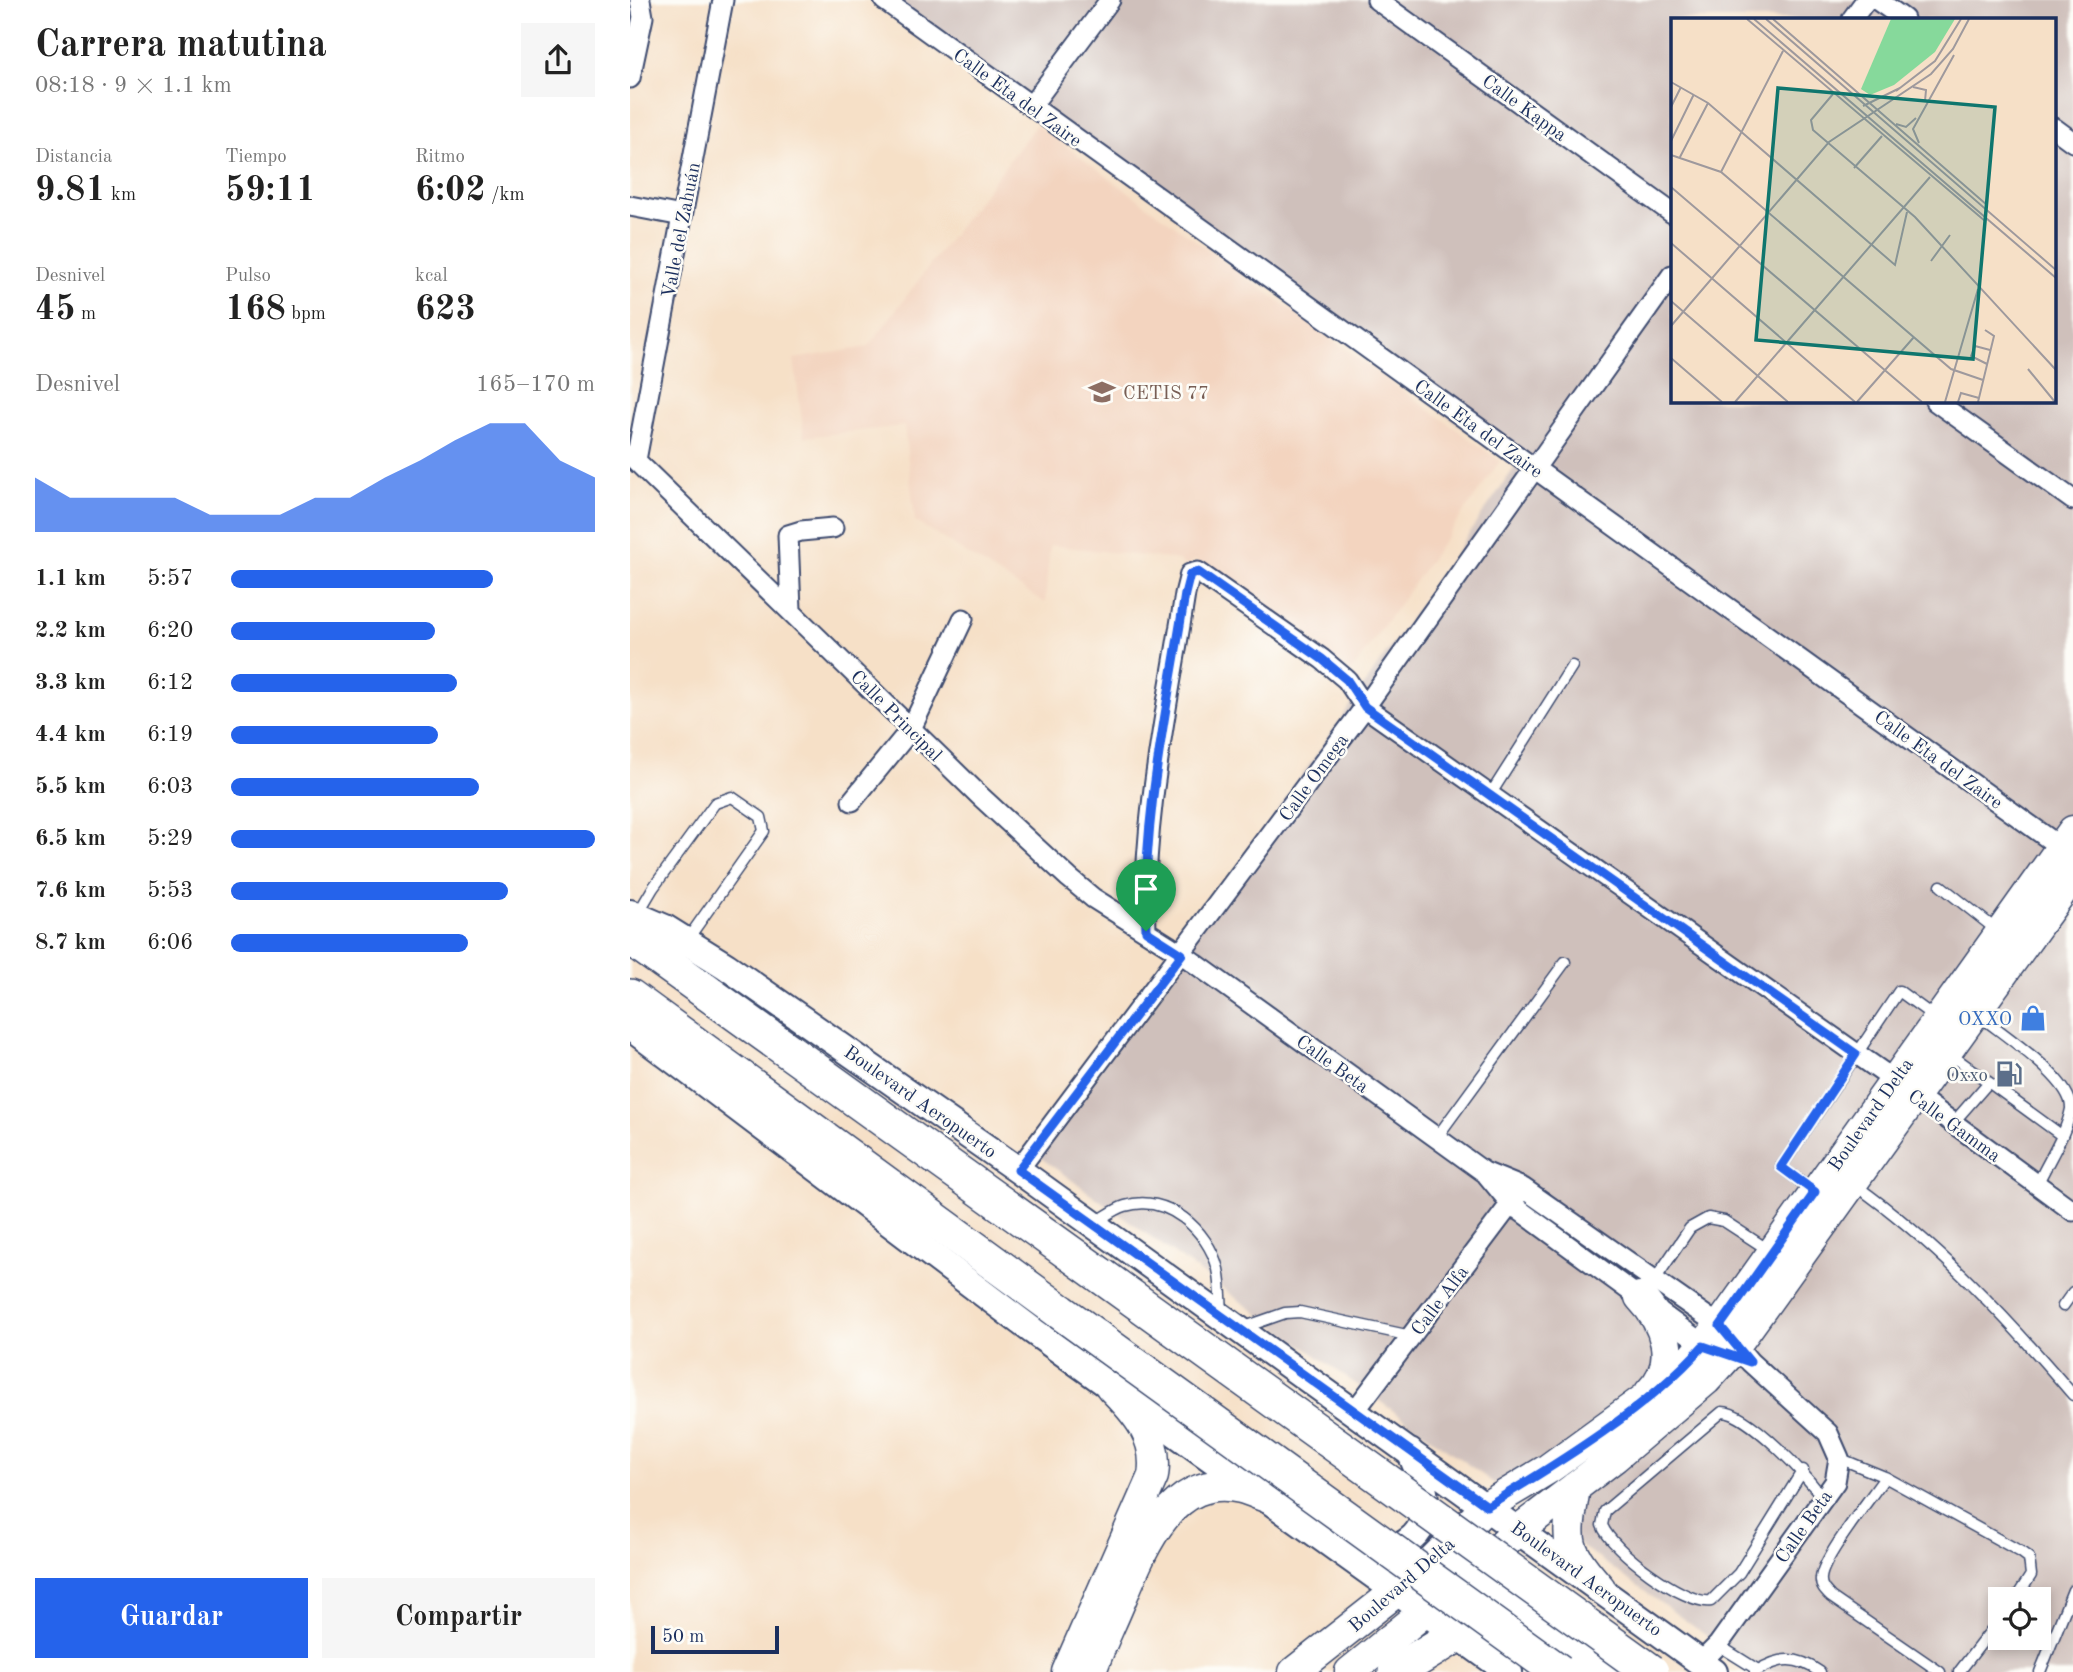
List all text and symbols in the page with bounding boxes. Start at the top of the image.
inset map [1671,18,2056,402]
button: share [521,23,595,97]
text: Carrera matutina [35,27,327,65]
street label: Calle Eta del Zaire [949,46,1084,152]
street label: Calle Kappa [1478,72,1570,146]
text: 08:18 · 9 × 1.1 km [35,74,232,97]
text: Distancia [35,148,112,167]
text: Tiempo [225,148,287,167]
text: Ritmo [415,148,465,167]
street label: Valle del Zahuán [660,161,705,300]
text: 9.81 [35,173,106,208]
text: 59:11 [225,173,316,208]
text: 6:02 [415,173,486,208]
text: km [106,186,136,205]
text: /km [486,186,525,205]
text: Desnivel [35,267,105,286]
text: Pulso [225,267,271,286]
text: kcal [415,267,448,286]
text: 45 [35,292,76,327]
text: 168 [225,292,286,327]
text: 623 [415,292,476,327]
text: m [76,305,96,324]
text: bpm [286,305,326,324]
text: Desnivel [35,373,120,396]
text: 165–170 m [476,373,595,396]
school or university icon: CETIS 77 [1087,377,1117,407]
street label: Calle Eta del Zaire [1410,377,1545,483]
place label: CETIS 77 [1123,385,1209,404]
text: 1.1 km [35,567,106,590]
text: 5:57 [147,567,193,590]
text: 2.2 km [35,619,106,642]
text: 6:20 [147,619,193,642]
street label: Calle Principal [846,668,944,766]
text: 3.3 km [35,671,106,694]
text: 6:12 [147,671,193,694]
street label: Calle Eta del Zaire [1870,708,2005,814]
text: 4.4 km [35,723,106,746]
text: 6:19 [147,723,193,746]
street label: Calle Omega [1277,731,1353,826]
text: 5.5 km [35,775,106,798]
text: 6:03 [147,775,193,798]
text: 6.5 km [35,827,106,850]
text: 5:29 [147,827,193,850]
pin [1116,859,1176,931]
icon: arrive [1127,870,1165,908]
text: 7.6 km [35,879,106,902]
text: 5:53 [147,879,193,902]
text: 8.7 km [35,931,106,954]
text: 6:06 [147,931,193,954]
shop icon: OXXO [2018,1003,2048,1033]
place label: OXXO [1958,1011,2012,1030]
street label: Calle Beta [1292,1033,1372,1098]
street label: Boulevard Aeropuerto [840,1043,999,1163]
street label: Boulevard Delta [1826,1055,1918,1175]
fuel station icon: Oxxo [1994,1059,2024,1089]
place label: Oxxo [1946,1067,1988,1086]
street label: Calle Gamma [1904,1087,2004,1167]
street label: Calle Alfa [1409,1263,1474,1340]
street label: Calle Beta [1773,1487,1837,1567]
street label: Boulevard Aeropuerto [1507,1519,1665,1641]
street label: Boulevard Delta [1346,1535,1460,1637]
button: Guardar [35,1578,308,1658]
button: Compartir [322,1578,595,1658]
map controls [1988,1587,2051,1650]
button: locate [1988,1587,2051,1650]
scale bar [651,1623,779,1655]
text: 50 m [662,1628,704,1647]

